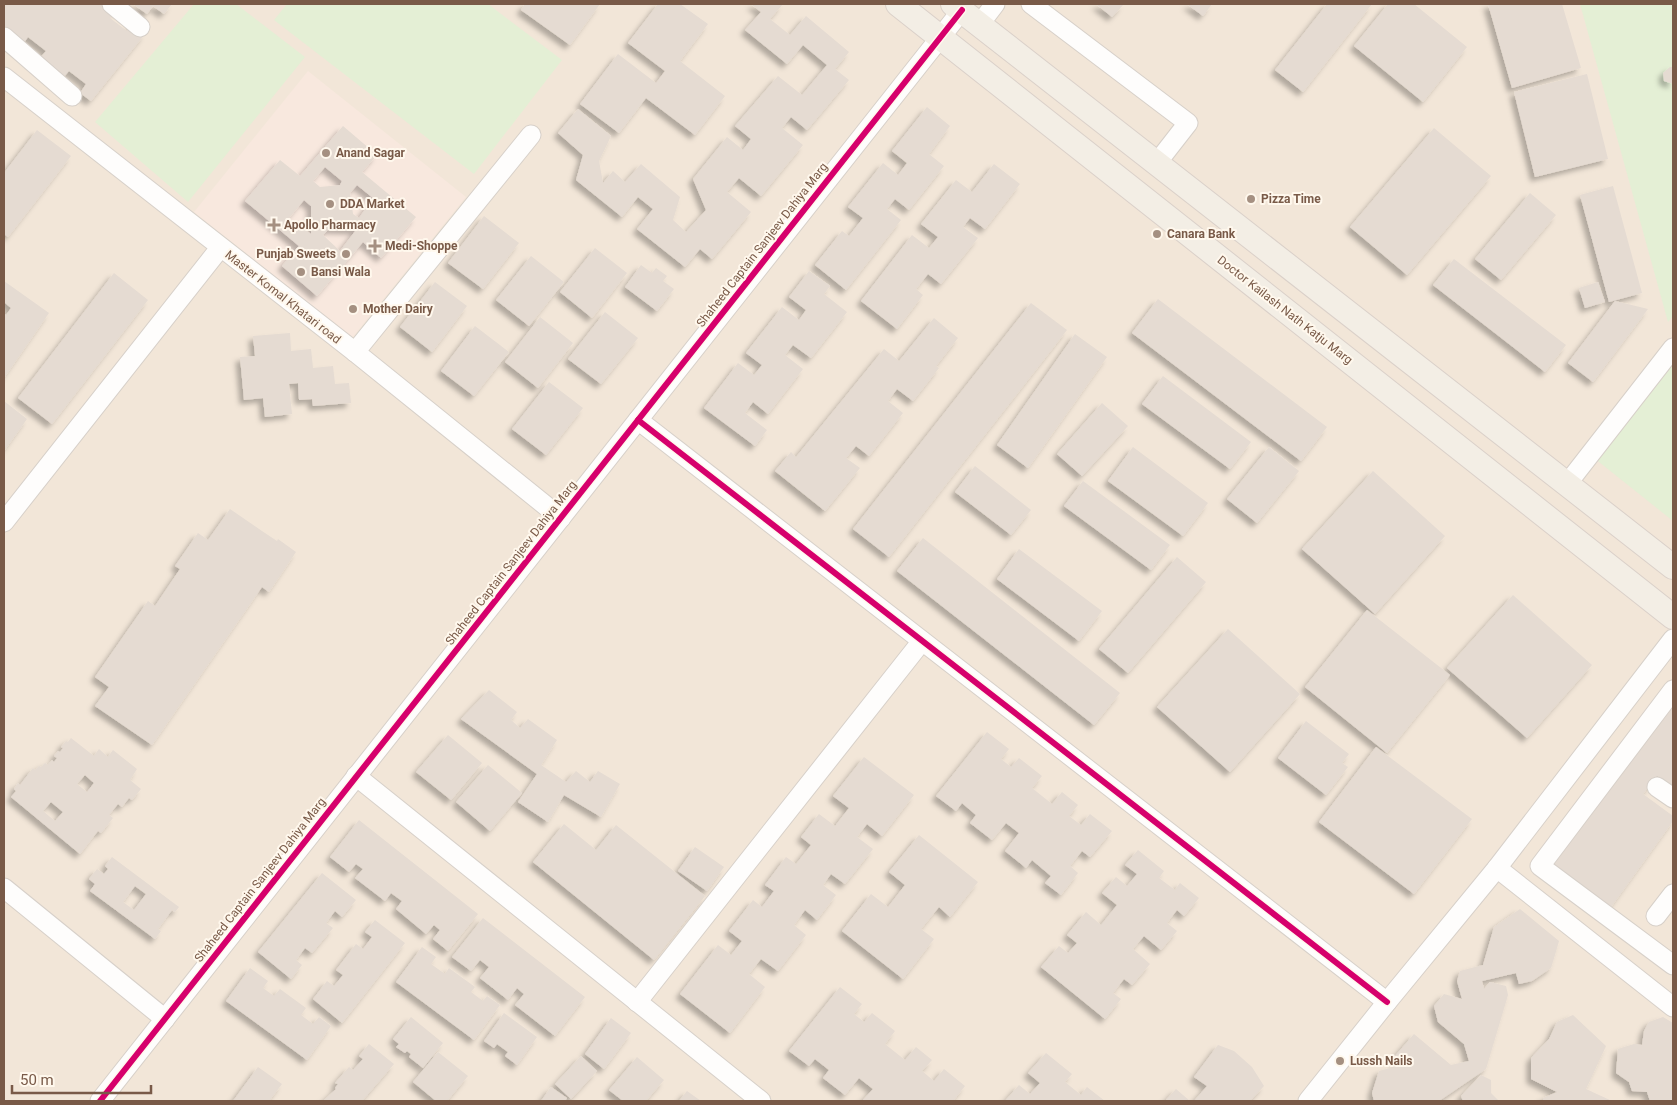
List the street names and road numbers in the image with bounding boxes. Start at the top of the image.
street label: Shaheed Captain Sanjeev Dahiya Marg [693,160,831,330]
street label: Master Komal Khatari road [222,248,344,346]
street label: Doctor Kailash Nath Katju Marg [1215,253,1355,367]
street label: Shaheed Captain Sanjeev Dahiya Marg [442,478,580,648]
street label: Shaheed Captain Sanjeev Dahiya Marg [191,795,329,965]

